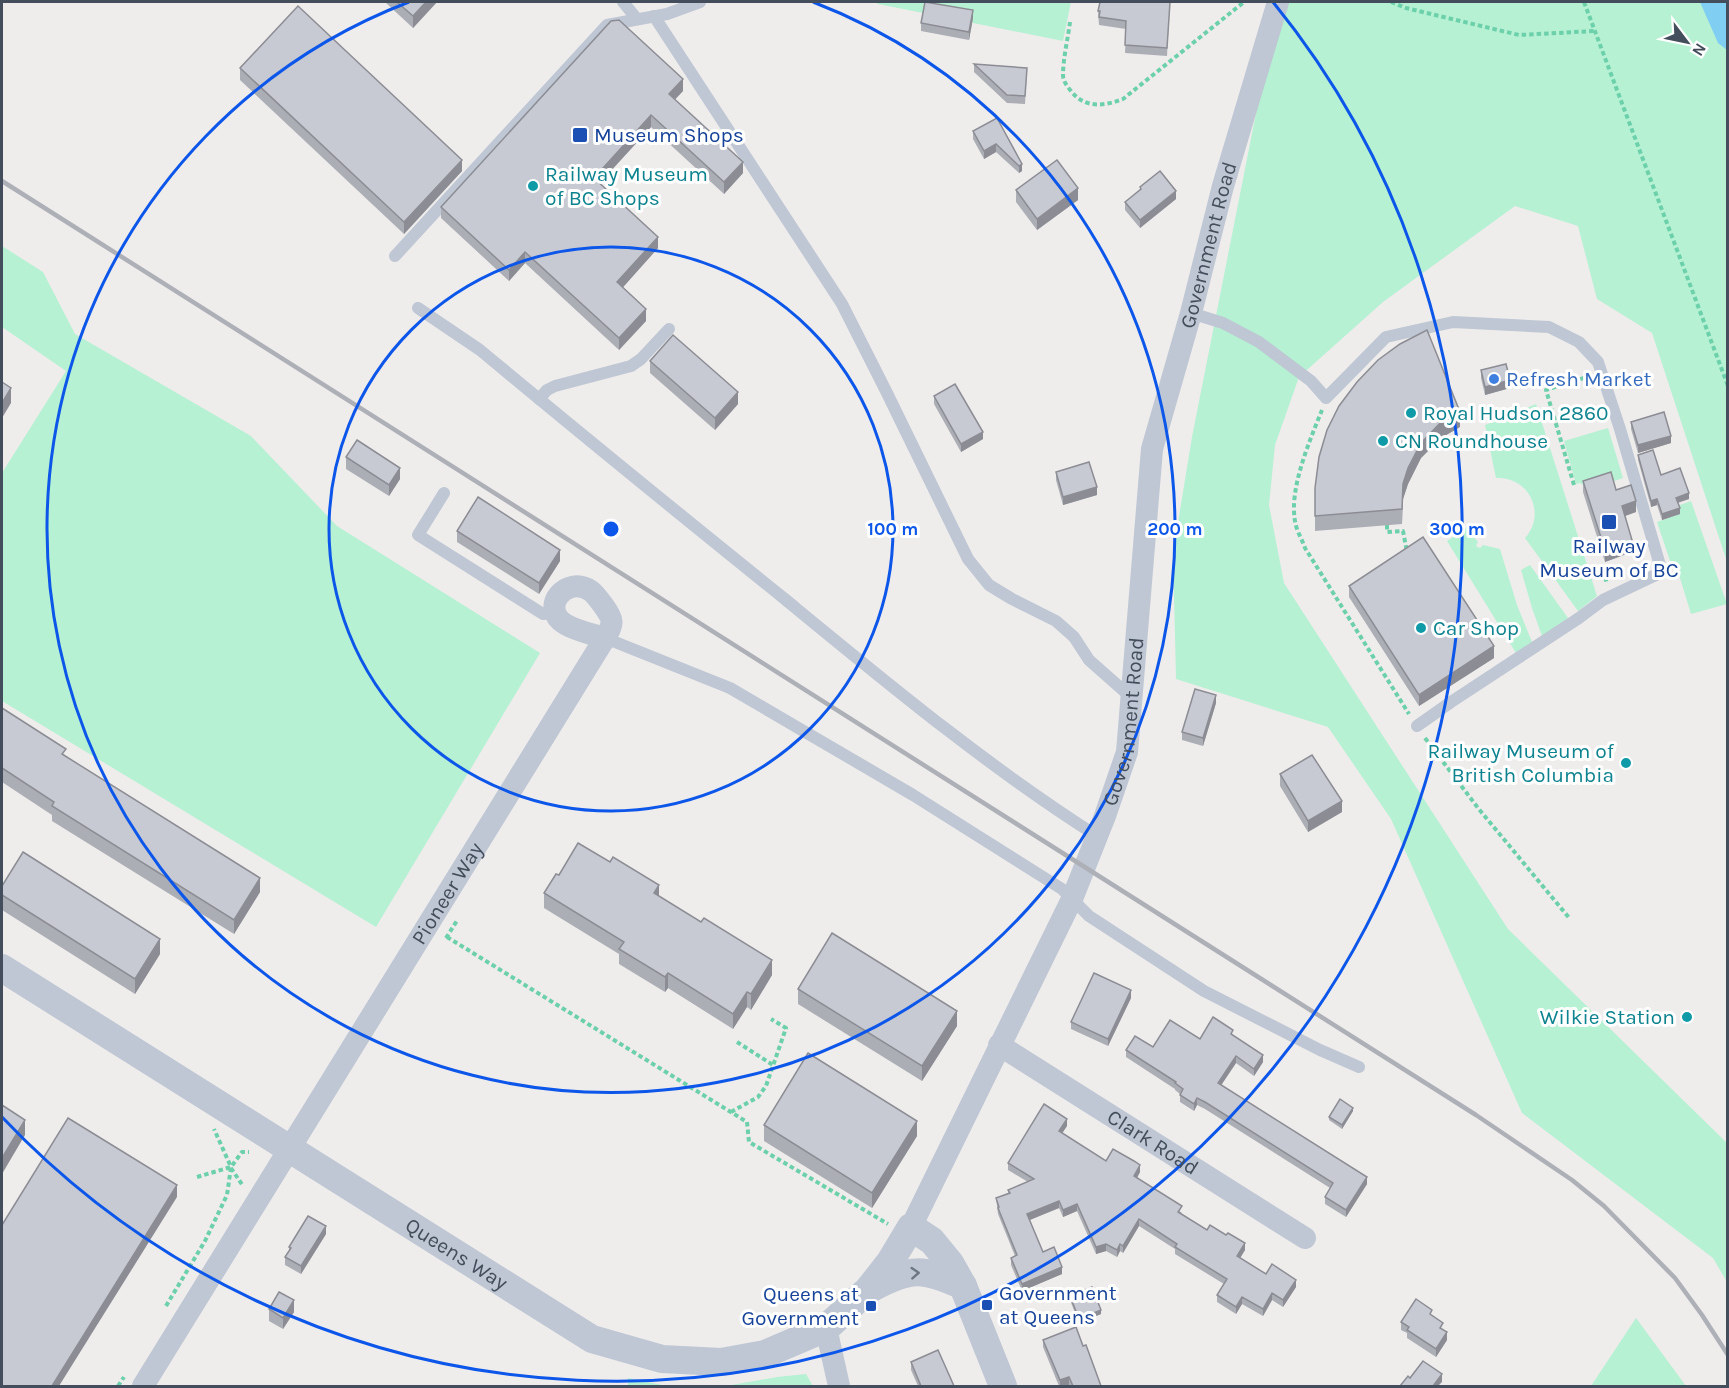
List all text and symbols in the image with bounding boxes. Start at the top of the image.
north arrow [1657,12,1717,72]
text: N [1688,40,1710,60]
place label: Museum Shops [594,123,744,147]
marker: Museum Shops [571,126,589,144]
street label: Government Road [1175,159,1242,331]
place label: Railway Museum of BC Shops [545,162,708,210]
marker: Railway Museum of BC Shops [526,179,540,193]
place label: Refresh Market [1506,367,1651,391]
marker: Refresh Market [1487,372,1501,386]
place label: Royal Hudson 2860 [1423,401,1608,425]
marker: Royal Hudson 2860 [1404,406,1418,420]
place label: CN Roundhouse [1395,429,1548,453]
marker: CN Roundhouse [1376,434,1390,448]
marker: Railway Museum of BC [1600,513,1618,531]
text: 100 m [868,518,918,540]
text: 200 m [1147,518,1203,540]
text: 300 m [1429,518,1485,540]
centre of rings [601,519,621,539]
place label: Railway Museum of BC [1539,534,1679,582]
place label: Car Shop [1433,616,1519,640]
marker: Car Shop [1414,621,1428,635]
street label: Government Road [1097,636,1148,809]
place label: Railway Museum of British Columbia [1428,739,1615,787]
marker: Railway Museum of British Columbia [1619,756,1633,770]
street label: Pioneer Way [407,838,488,949]
place label: Wilkie Station [1540,1005,1675,1029]
marker: Wilkie Station [1680,1010,1694,1024]
street label: Clark Road [1103,1104,1203,1180]
street label: Queens Way [401,1213,512,1295]
one-way arrow [910,1267,919,1280]
place label: Government at Queens [999,1281,1117,1329]
place label: Queens at Government [741,1282,859,1330]
marker: Government at Queens [980,1298,994,1312]
marker: Queens at Government [864,1299,878,1313]

